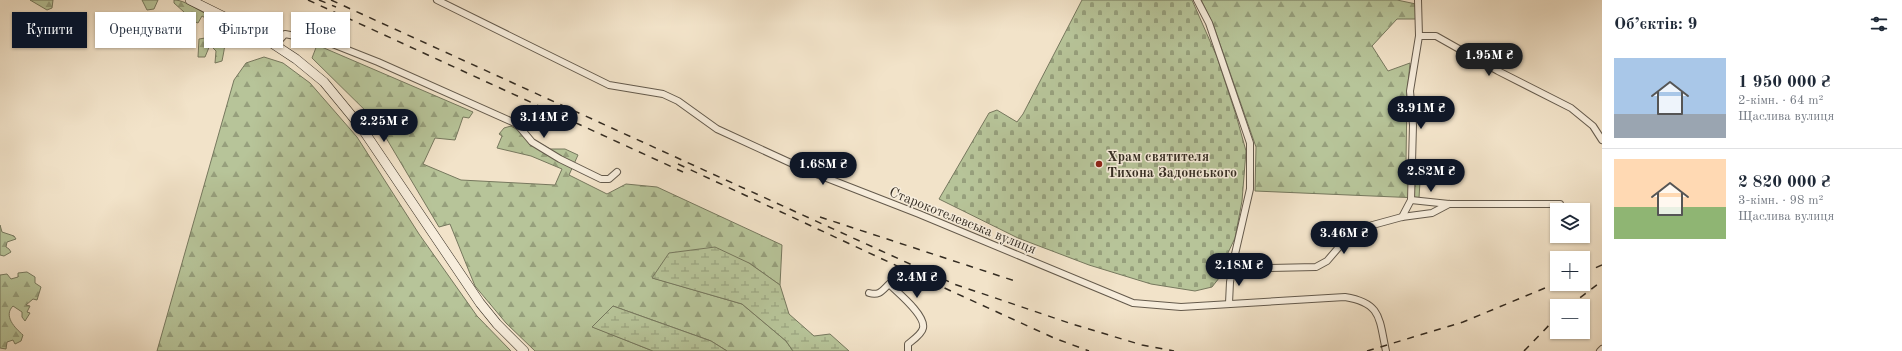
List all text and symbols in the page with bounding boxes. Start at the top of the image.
chip: Купити [12,12,87,48]
chip: Орендувати [95,12,196,48]
chip: Фільтри [204,12,283,48]
chip: Нове [291,12,350,48]
icon: filters [1868,13,1890,35]
text: Об’єктів: 9 [1614,16,1697,33]
pin: 1.95M ₴ [1452,43,1526,77]
text: 1.95M ₴ [1465,49,1513,62]
icon: home [1646,74,1694,122]
text: 1 950 000 ₴ [1738,74,1831,91]
text: 2-кімн. · 64 m² [1738,94,1824,107]
pin: 3.91M ₴ [1384,96,1458,130]
text: 3.91M ₴ [1397,102,1445,115]
pin: 3.14M ₴ [507,105,581,139]
pin: 2.25M ₴ [347,109,421,143]
text: Щаслива вулиця [1738,110,1834,123]
text: 3.14M ₴ [520,111,568,124]
text: 2.25M ₴ [360,115,408,128]
place label: Храм святителя Тихона Задонського [1107,150,1237,180]
pin: 1.68M ₴ [786,152,860,186]
text: 1.68M ₴ [799,158,847,171]
marker: Храм святителя Тихона Задонського [1094,159,1104,169]
pin: 2.82M ₴ [1394,159,1468,193]
text: 2.82M ₴ [1407,165,1455,178]
text: 2 820 000 ₴ [1738,174,1831,191]
icon: home [1646,175,1694,223]
street label: Старокотелевська вулиця [887,185,1038,257]
text: 3-кімн. · 98 m² [1738,194,1824,207]
map controls [1550,203,1590,339]
button: layers [1550,203,1590,243]
text: Щаслива вулиця [1738,210,1834,223]
pin: 3.46M ₴ [1307,221,1381,255]
text: 3.46M ₴ [1320,227,1368,240]
button: + [1550,251,1590,291]
pin: 2.18M ₴ [1202,253,1276,287]
text: 2.18M ₴ [1215,259,1263,272]
pin: 2.4M ₴ [884,265,950,299]
text: 2.4M ₴ [896,271,938,284]
button: − [1550,299,1590,339]

